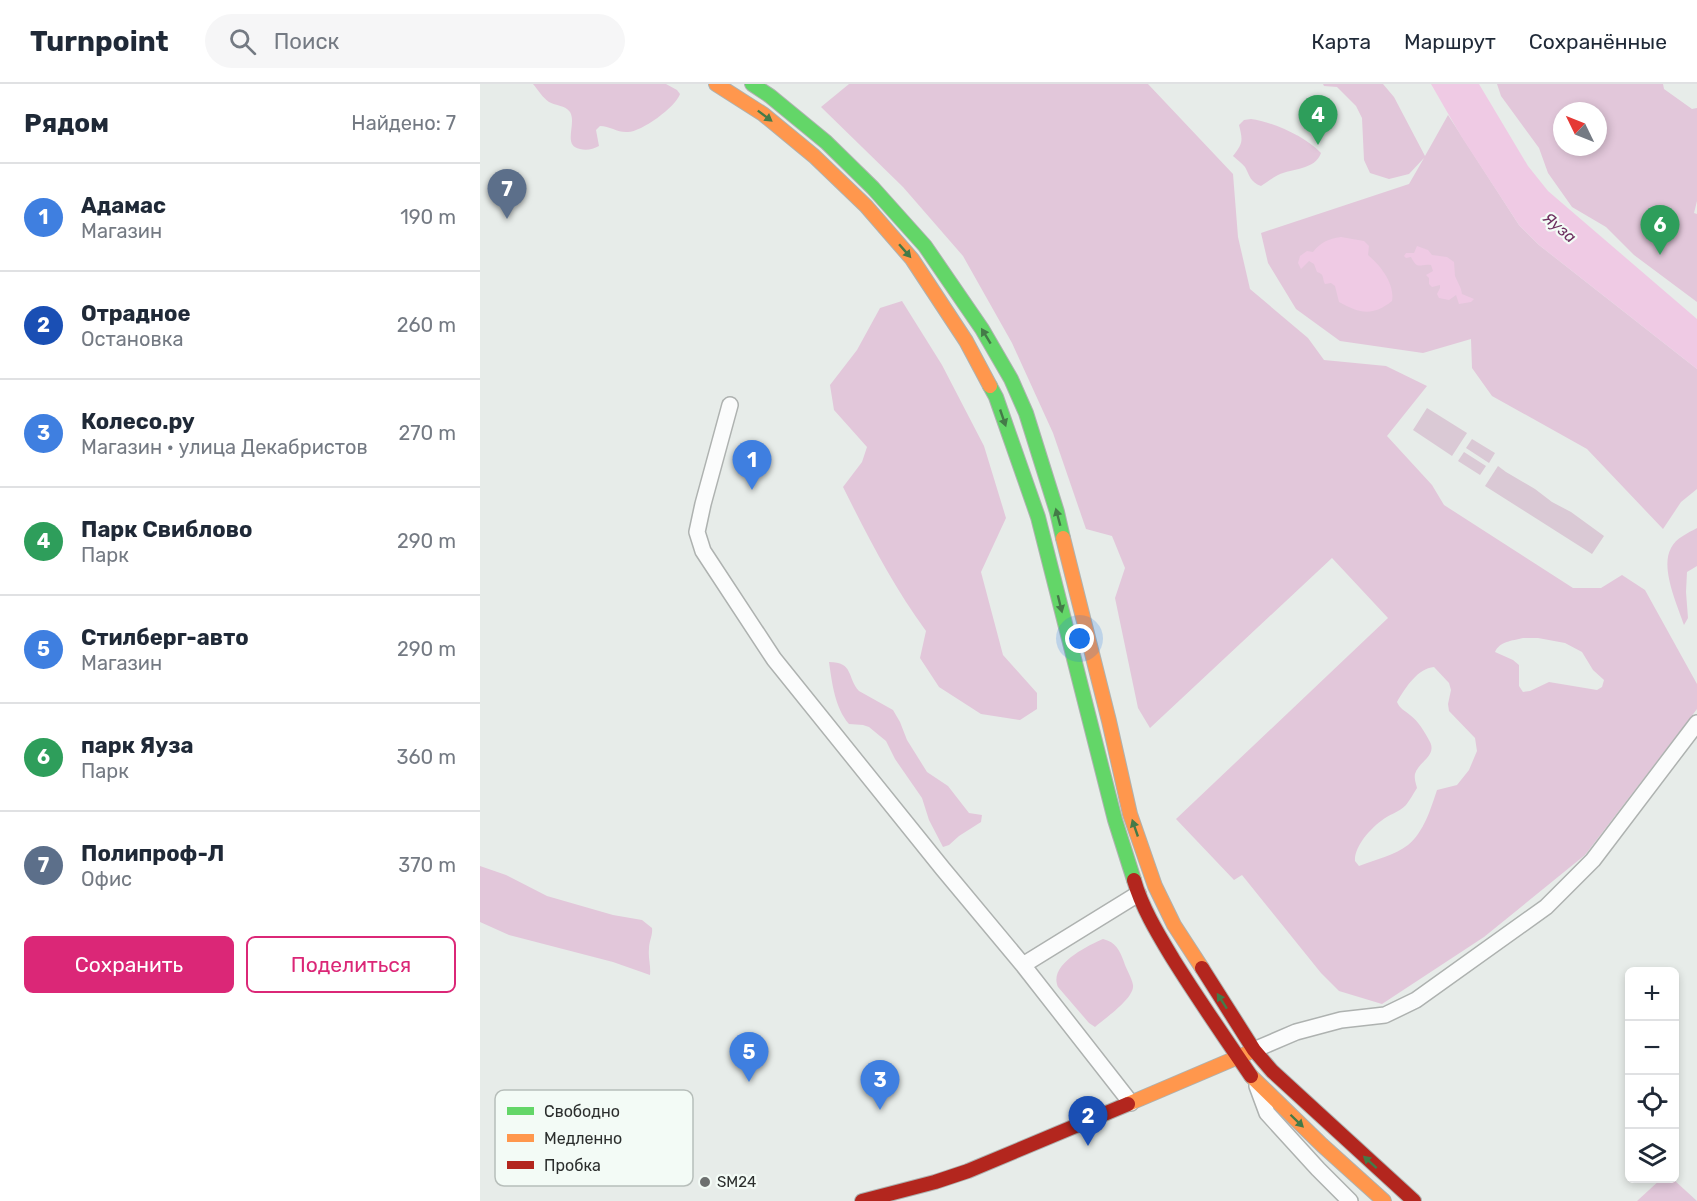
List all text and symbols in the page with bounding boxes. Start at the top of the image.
search box [205,14,625,68]
text: Turnpoint [30,25,169,58]
icon: search [226,25,259,58]
text: Поиск [274,28,339,55]
text: Карта [1311,29,1371,54]
text: Маршрут [1404,29,1496,54]
text: Сохранённые [1529,29,1667,54]
pin: 4 [1298,95,1338,145]
north arrow [1553,102,1607,156]
text: Рядом [24,108,109,139]
one-way arrow [757,109,772,121]
text: Найдено: 7 [351,111,456,135]
pin: 7 [488,170,526,219]
text: Адамас [81,192,166,219]
text: 1 [39,205,48,229]
text: 190 m [400,205,456,229]
pin: 6 [1640,206,1680,255]
water label: Яуза [1539,208,1580,247]
text: Магазин [81,219,162,243]
one-way arrow [898,243,911,258]
text: Отрадное [81,300,191,327]
text: 2 [37,313,50,337]
text: 260 m [397,313,456,337]
text: Остановка [81,327,184,351]
one-way arrow [980,328,991,344]
text: Колесо.ру [81,408,195,435]
one-way arrow [999,409,1009,427]
text: 3 [37,421,50,445]
text: 270 m [399,421,456,445]
text: Магазин · улица Декабристов [81,435,368,459]
pin: 1 [732,440,772,490]
one-way arrow [1052,508,1062,526]
text: Парк Свиблово [81,516,253,543]
text: 4 [37,529,50,553]
text: 290 m [397,529,456,553]
text: Парк [81,543,129,567]
one-way arrow [1055,595,1065,614]
text: Стилберг-авто [81,624,249,651]
your location [1065,624,1094,653]
text: 5 [37,637,50,661]
text: 290 m [397,637,456,661]
text: Магазин [81,651,162,675]
text: парк Яуза [81,732,193,759]
text: 6 [37,745,50,769]
text: 360 m [397,745,456,769]
text: Парк [81,759,129,783]
one-way arrow [1130,819,1140,837]
text: Полипроф-Л [81,840,224,867]
text: 7 [38,853,49,877]
text: 370 m [398,853,456,877]
text: Офис [81,867,132,891]
button: Сохранить [24,936,234,993]
button: Поделиться [246,936,456,993]
map controls [1625,967,1679,1183]
button: + [1625,967,1679,1021]
one-way arrow [1216,994,1228,1010]
button: − [1625,1021,1679,1075]
pin: 5 [730,1032,768,1082]
pin: 3 [860,1060,900,1110]
button: locate [1625,1075,1679,1129]
legend [495,1090,693,1186]
pin: 2 [1068,1096,1108,1146]
text: Свободно [544,1102,620,1121]
one-way arrow [1289,1114,1304,1128]
text: Медленно [544,1129,622,1148]
button: layers [1625,1129,1679,1183]
text: Пробка [544,1156,601,1175]
one-way arrow [1363,1156,1378,1169]
place label: SM24 [717,1173,756,1191]
marker: SM24 [698,1175,712,1189]

